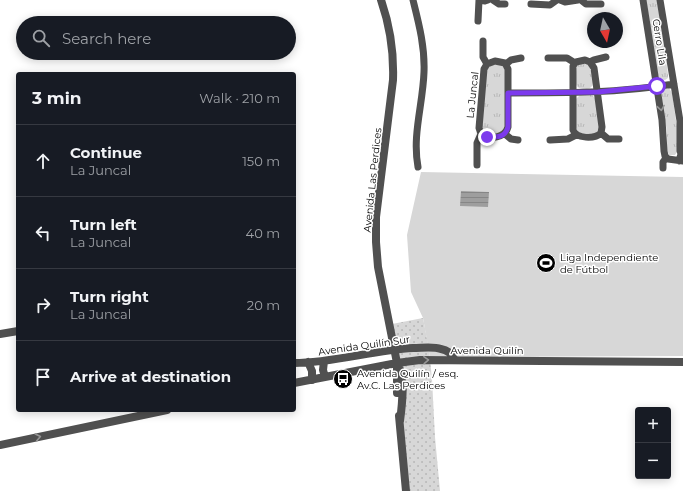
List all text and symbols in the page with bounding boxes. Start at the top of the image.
north arrow [587,12,623,48]
search box [16,16,296,60]
street label: Cerro Lila [649,18,670,66]
icon: search [30,27,52,49]
text: Search here [62,29,151,48]
street label: La Juncal [464,71,481,119]
route start [648,77,666,95]
text: 3 min [32,88,82,108]
text: Walk · 210 m [199,90,280,106]
one-way arrow [656,105,664,111]
street label: Avenida Las Perdices [361,127,384,233]
route end [478,128,496,146]
text: Continue [70,143,142,162]
icon: ahead [32,150,54,172]
text: 150 m [242,153,280,169]
text: La Juncal [70,162,131,178]
text: Turn left [70,215,137,234]
icon: left [32,222,54,244]
text: 40 m [246,225,280,241]
text: La Juncal [70,234,131,250]
place label: Liga Independiente de Fútbol [560,251,658,276]
sports icon: Liga Independiente de Fútbol [535,252,557,274]
text: Turn right [70,287,149,306]
icon: right [32,294,54,316]
text: 20 m [247,297,280,313]
text: La Juncal [70,306,131,322]
street label: Avenida Quilín Sur [317,333,411,358]
street label: Avenida Quilín [451,344,523,357]
one-way arrow [423,356,429,364]
icon: arrive [32,366,54,388]
text: Arrive at destination [70,367,231,386]
place label: Avenida Quilín / esq. Av.C. Las Perdices [357,367,458,392]
bus stop icon: Avenida Quilín / esq. Av.C. Las Perdices [332,368,354,390]
map controls [635,407,671,479]
button: + [635,407,671,443]
one-way arrow [35,433,41,442]
button: − [635,443,671,479]

